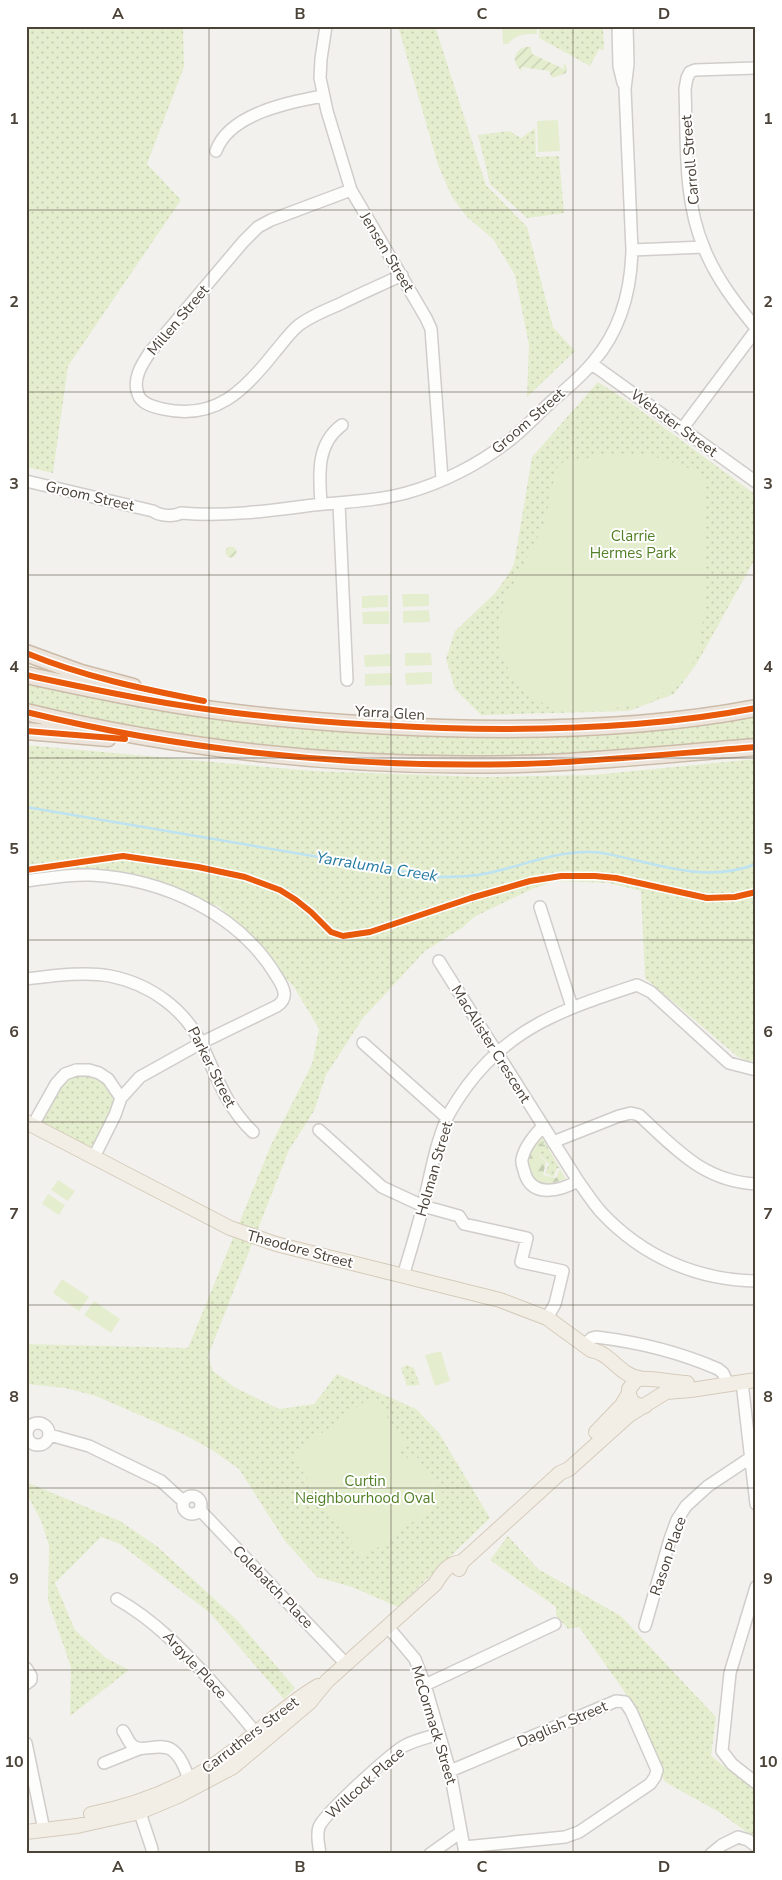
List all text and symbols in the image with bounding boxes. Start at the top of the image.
text: A [112,3,124,25]
text: B [294,3,306,25]
text: C [477,3,488,25]
text: D [658,3,670,25]
text: 1 [9,108,19,130]
text: 1 [763,108,773,130]
street label: Carroll Street [676,113,704,206]
street label: Jensen Street [355,207,419,296]
street label: Millen Street [143,280,214,360]
text: 2 [9,291,19,313]
text: 2 [763,291,773,313]
street label: Groom Street [487,383,569,458]
street label: Webster Street [627,385,722,462]
text: 3 [9,473,19,495]
text: 3 [763,473,773,495]
street label: Groom Street [44,476,137,516]
park label: Clarrie Hermes Park [590,526,677,563]
text: 4 [9,656,19,678]
text: 4 [763,656,773,678]
street label: Yarra Glen [354,701,425,725]
text: 5 [9,838,19,860]
text: 5 [763,838,773,860]
water label: Yarralumla Creek [314,847,440,888]
street label: MacAlister Crescent [447,981,536,1107]
text: 6 [9,1021,19,1043]
text: 6 [763,1021,773,1043]
street label: Parker Street [183,1023,241,1111]
street label: Holman Street [411,1118,457,1219]
text: 7 [9,1203,19,1225]
text: 7 [763,1203,773,1225]
street label: Theodore Street [245,1225,356,1273]
text: 8 [9,1386,19,1408]
text: 8 [763,1386,773,1408]
park label: Curtin Neighbourhood Oval [295,1471,436,1508]
street label: Rason Place [645,1514,691,1598]
street label: Colebatch Place [228,1541,318,1633]
text: 9 [9,1568,19,1590]
text: 9 [763,1568,773,1590]
street label: Argyle Place [159,1627,232,1703]
street label: McCormack Street [406,1663,462,1787]
street label: Carruthers Street [198,1692,303,1778]
street label: Daglish Street [514,1696,611,1752]
street label: Willcock Place [322,1742,408,1824]
text: 10 [4,1751,24,1773]
text: 10 [758,1751,778,1773]
text: A [112,1856,124,1878]
text: B [294,1856,306,1878]
text: C [477,1856,488,1878]
text: D [658,1856,670,1878]

